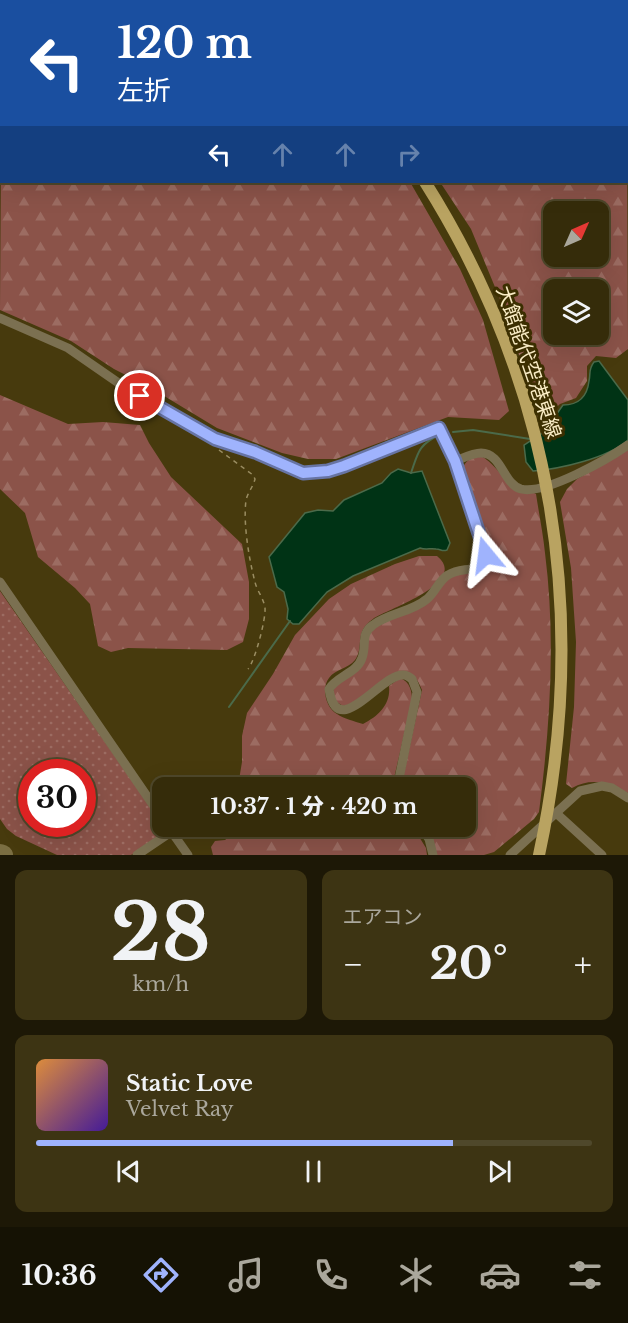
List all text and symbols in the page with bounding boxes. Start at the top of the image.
text: 120 m [117,17,252,69]
icon: left [18,24,96,102]
text: 左折 [117,74,171,107]
icon: left [203,138,236,171]
icon: ahead [266,138,299,171]
icon: ahead [329,138,362,171]
icon: right [392,138,425,171]
north arrow [543,201,609,267]
map controls [543,201,609,345]
button: layers [543,279,609,345]
street label: 大館能代空港東線 [492,282,566,442]
pin [114,370,165,421]
icon: arrive [123,379,156,412]
position arrow [454,523,518,587]
speed limit sign: 30 [18,759,96,837]
text: 10:37 · 1 分 · 420 m [211,793,417,820]
text: 28 [111,884,211,981]
text: エアコン [343,905,423,929]
text: 20° [429,935,508,991]
text: − [343,944,363,985]
text: + [574,944,592,985]
text: km/h [132,972,189,996]
text: Static Love [126,1070,253,1097]
text: Velvet Ray [126,1097,234,1121]
icon: previous [112,1155,145,1188]
icon: pause [297,1155,330,1188]
icon: next [483,1155,516,1188]
icon: directions [140,1254,182,1296]
icon: music [225,1254,267,1296]
icon: phone [310,1254,352,1296]
icon: climate [395,1254,437,1296]
icon: car [479,1254,521,1296]
icon: filters [564,1254,606,1296]
text: 10:36 [21,1259,97,1292]

